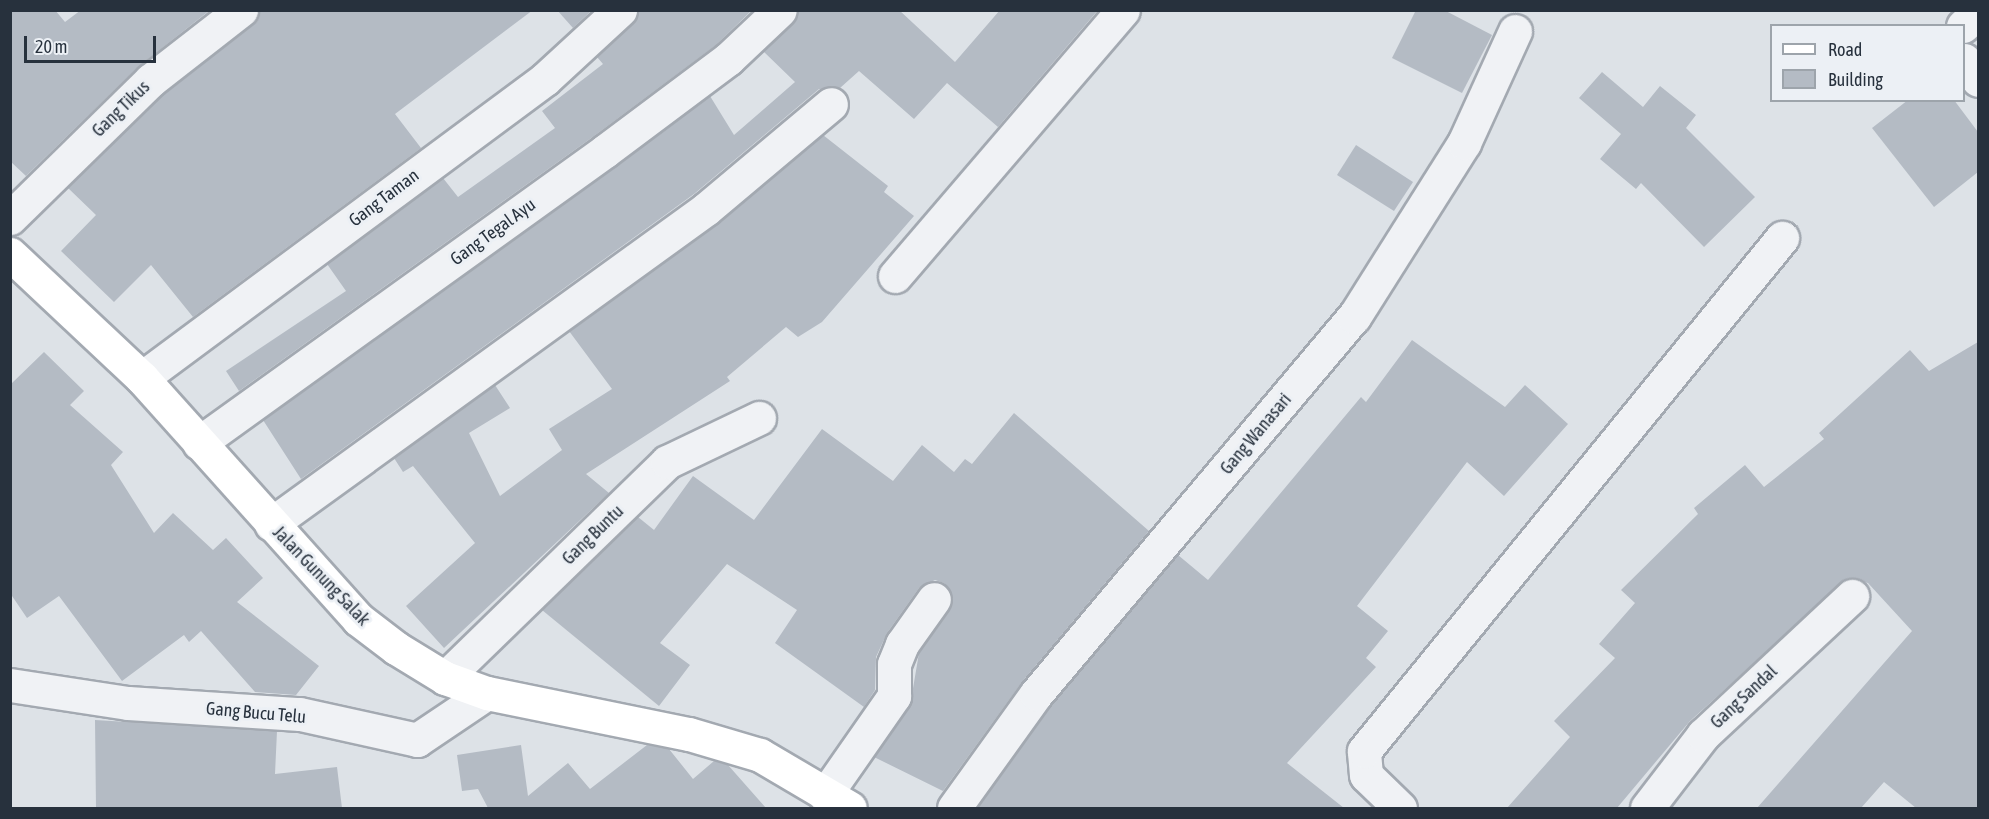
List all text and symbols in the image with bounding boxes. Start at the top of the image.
scale bar [27,24,159,62]
legend [1770,24,1965,102]
text: 20 m [35,36,67,57]
text: Road [1828,39,1862,60]
text: Building [1828,69,1883,90]
street label: Gang Tikus [88,76,154,142]
street label: Gang Taman [345,165,423,231]
street label: Gang Tegal Ayu [446,194,540,270]
street label: Gang Wanasari [1216,389,1296,479]
street label: Gang Buntu [558,501,628,569]
street label: Jalan Gunung Salak [268,522,374,630]
street label: Gang Sandal [1706,661,1782,733]
street label: Gang Bucu Telu [205,698,307,728]

